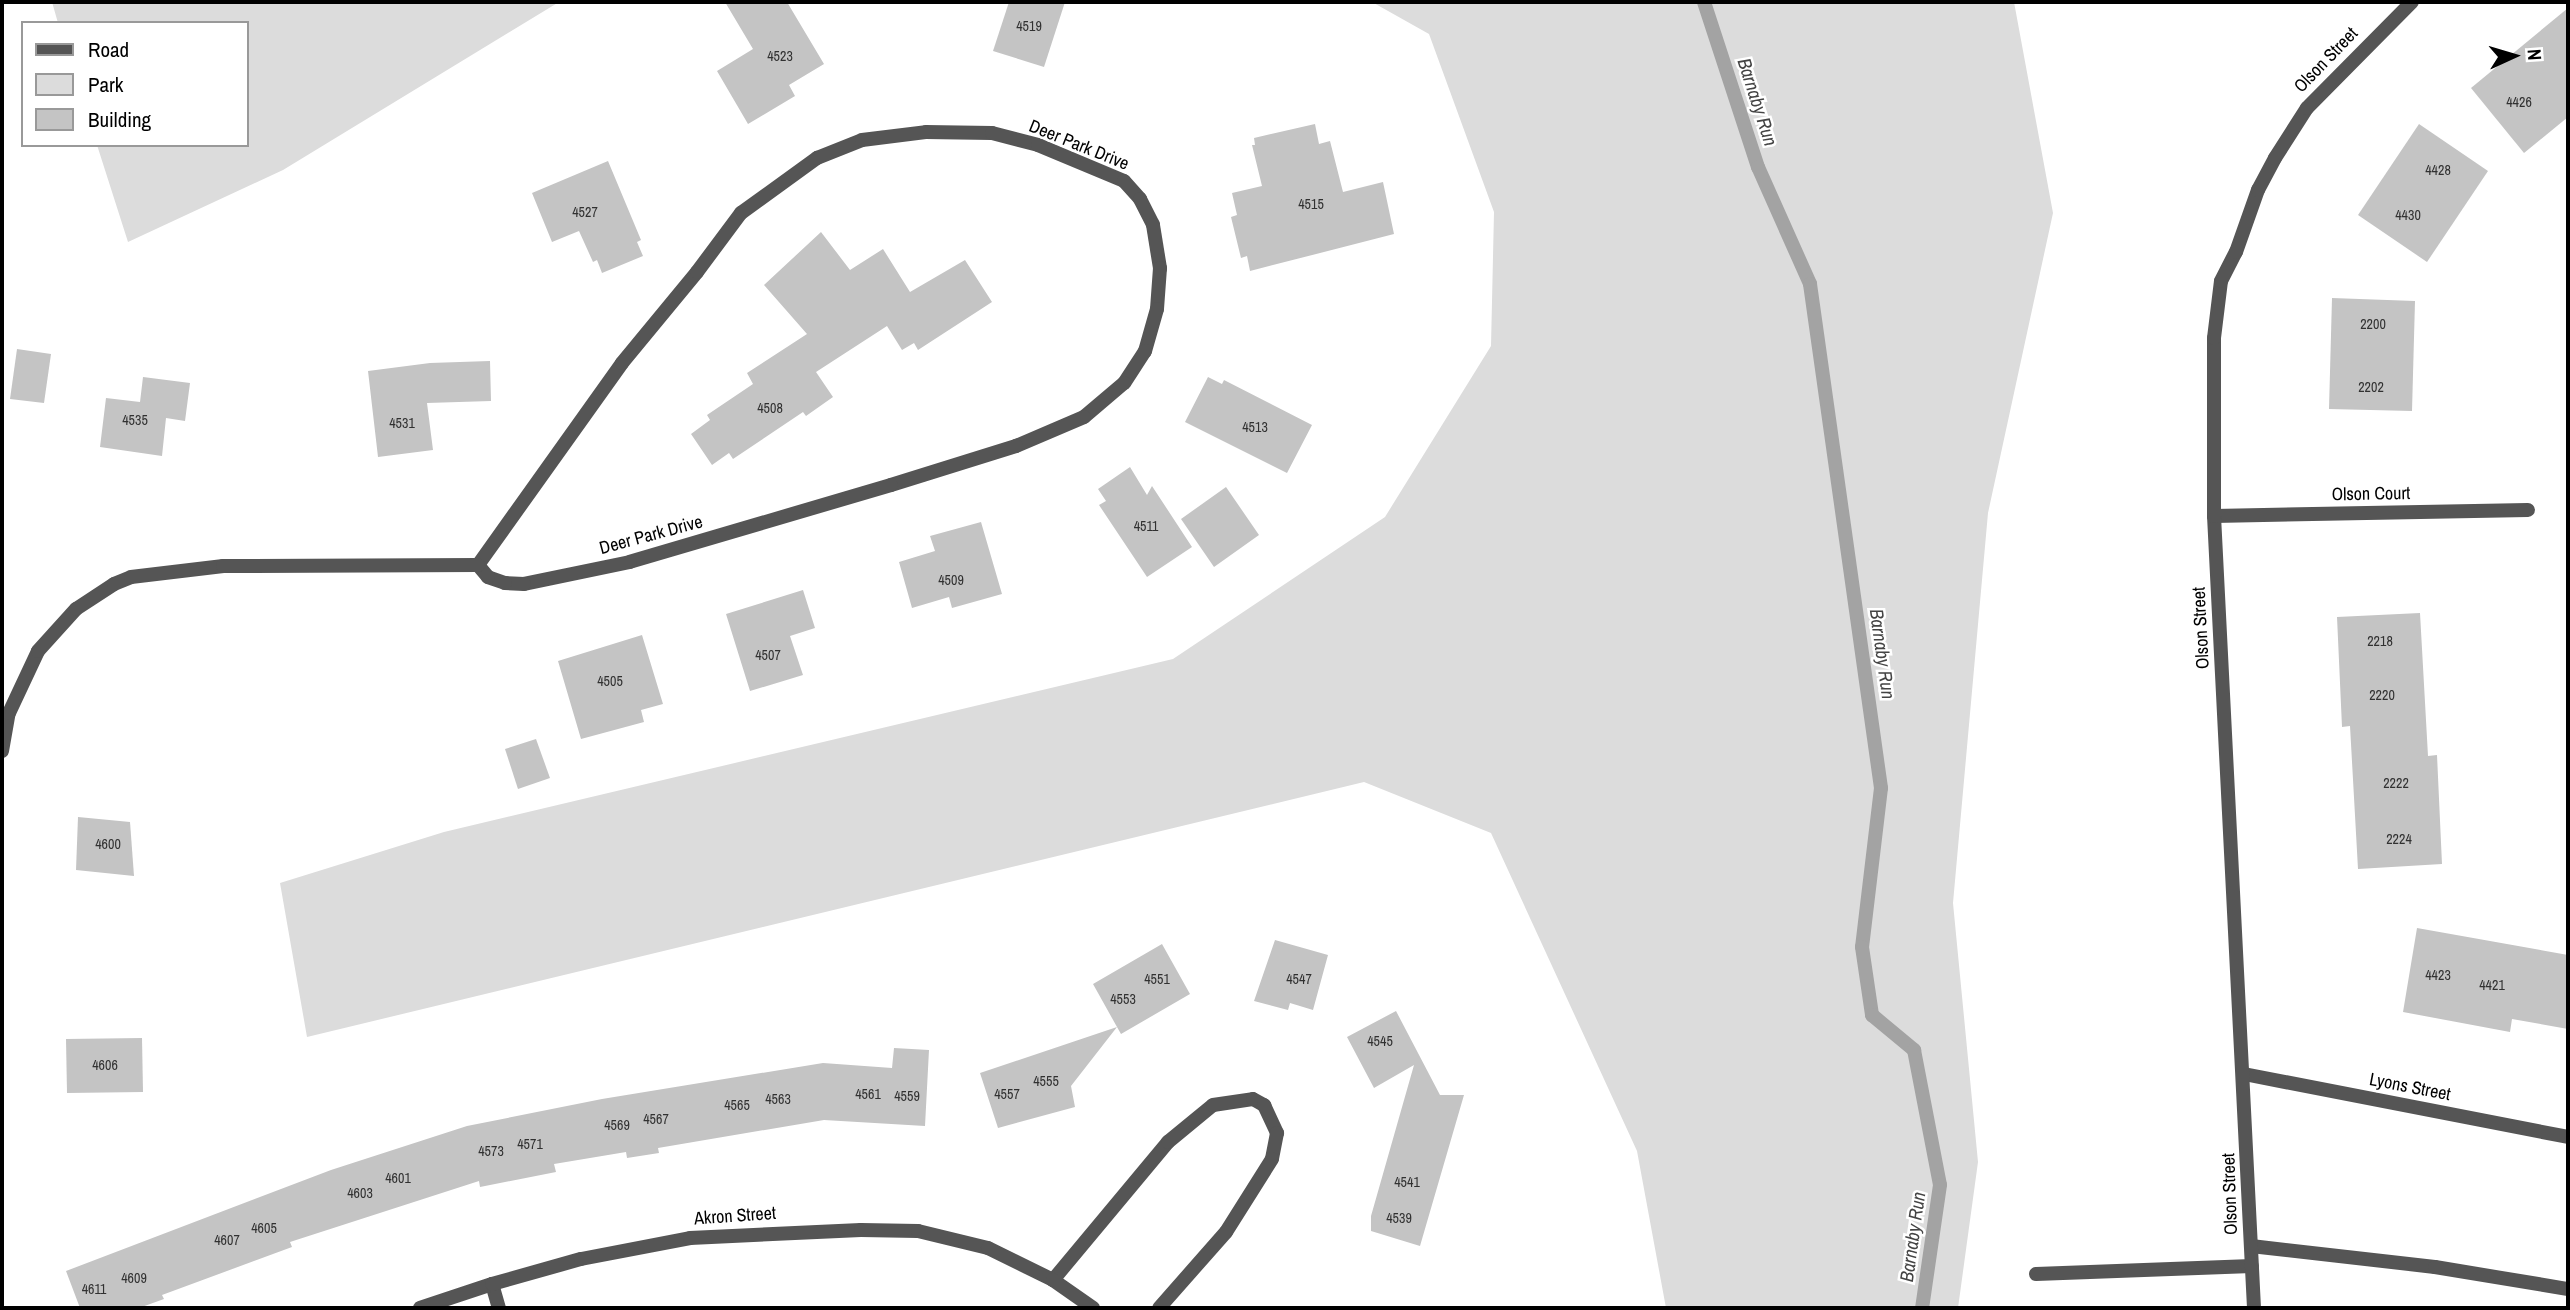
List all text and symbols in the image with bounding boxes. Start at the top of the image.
house number: 4519 [1016,18,1042,34]
legend [21,21,248,147]
north arrow [2479,21,2549,91]
street label: Olson Street [2290,23,2362,97]
text: Road [88,35,129,64]
house number: 4523 [767,48,793,64]
text: N [2522,48,2548,61]
water label: Barnaby Run [1732,55,1782,149]
text: Park [88,70,123,99]
house number: 4426 [2506,94,2532,110]
text: Building [88,105,151,134]
street label: Deer Park Drive [1026,115,1132,175]
house number: 4428 [2425,162,2451,178]
house number: 4515 [1298,196,1324,212]
house number: 4527 [572,204,598,220]
house number: 4430 [2395,207,2421,223]
house number: 2200 [2360,316,2386,332]
house number: 2202 [2358,379,2384,395]
house number: 4508 [757,400,783,416]
house number: 4535 [122,412,148,428]
house number: 4531 [389,415,415,431]
house number: 4513 [1242,419,1268,435]
street label: Olson Court [2331,483,2411,505]
street label: Deer Park Drive [597,511,705,559]
house number: 4511 [1134,518,1158,534]
house number: 4509 [938,572,964,588]
street label: Olson Street [2188,586,2214,670]
water label: Barnaby Run [1864,607,1900,701]
house number: 2218 [2367,633,2393,649]
house number: 4507 [755,647,781,663]
house number: 4505 [597,673,623,689]
house number: 2220 [2369,687,2395,703]
house number: 2222 [2383,775,2409,791]
house number: 2224 [2386,831,2412,847]
house number: 4600 [95,836,121,852]
house number: 4423 [2425,967,2451,983]
house number: 4551 [1144,971,1170,987]
house number: 4547 [1286,971,1312,987]
house number: 4421 [2479,977,2505,993]
house number: 4553 [1110,991,1136,1007]
house number: 4545 [1367,1033,1393,1049]
house number: 4606 [92,1057,118,1073]
street label: Lyons Street [2368,1069,2452,1105]
house number: 4555 [1033,1073,1059,1089]
house number: 4561 [855,1086,881,1102]
house number: 4557 [994,1086,1020,1102]
house number: 4559 [894,1088,920,1104]
house number: 4563 [765,1091,791,1107]
house number: 4565 [724,1097,750,1113]
house number: 4567 [643,1111,669,1127]
house number: 4569 [604,1117,630,1133]
house number: 4571 [517,1136,543,1152]
house number: 4573 [478,1143,504,1159]
street label: Olson Street [2218,1153,2242,1235]
house number: 4601 [385,1170,411,1186]
house number: 4541 [1394,1174,1420,1190]
house number: 4603 [347,1185,373,1201]
water label: Barnaby Run [1895,1190,1931,1284]
street label: Akron Street [693,1202,777,1230]
house number: 4539 [1386,1210,1412,1226]
house number: 4605 [251,1220,277,1236]
house number: 4607 [214,1232,240,1248]
house number: 4609 [121,1270,147,1286]
house number: 4611 [82,1281,106,1297]

